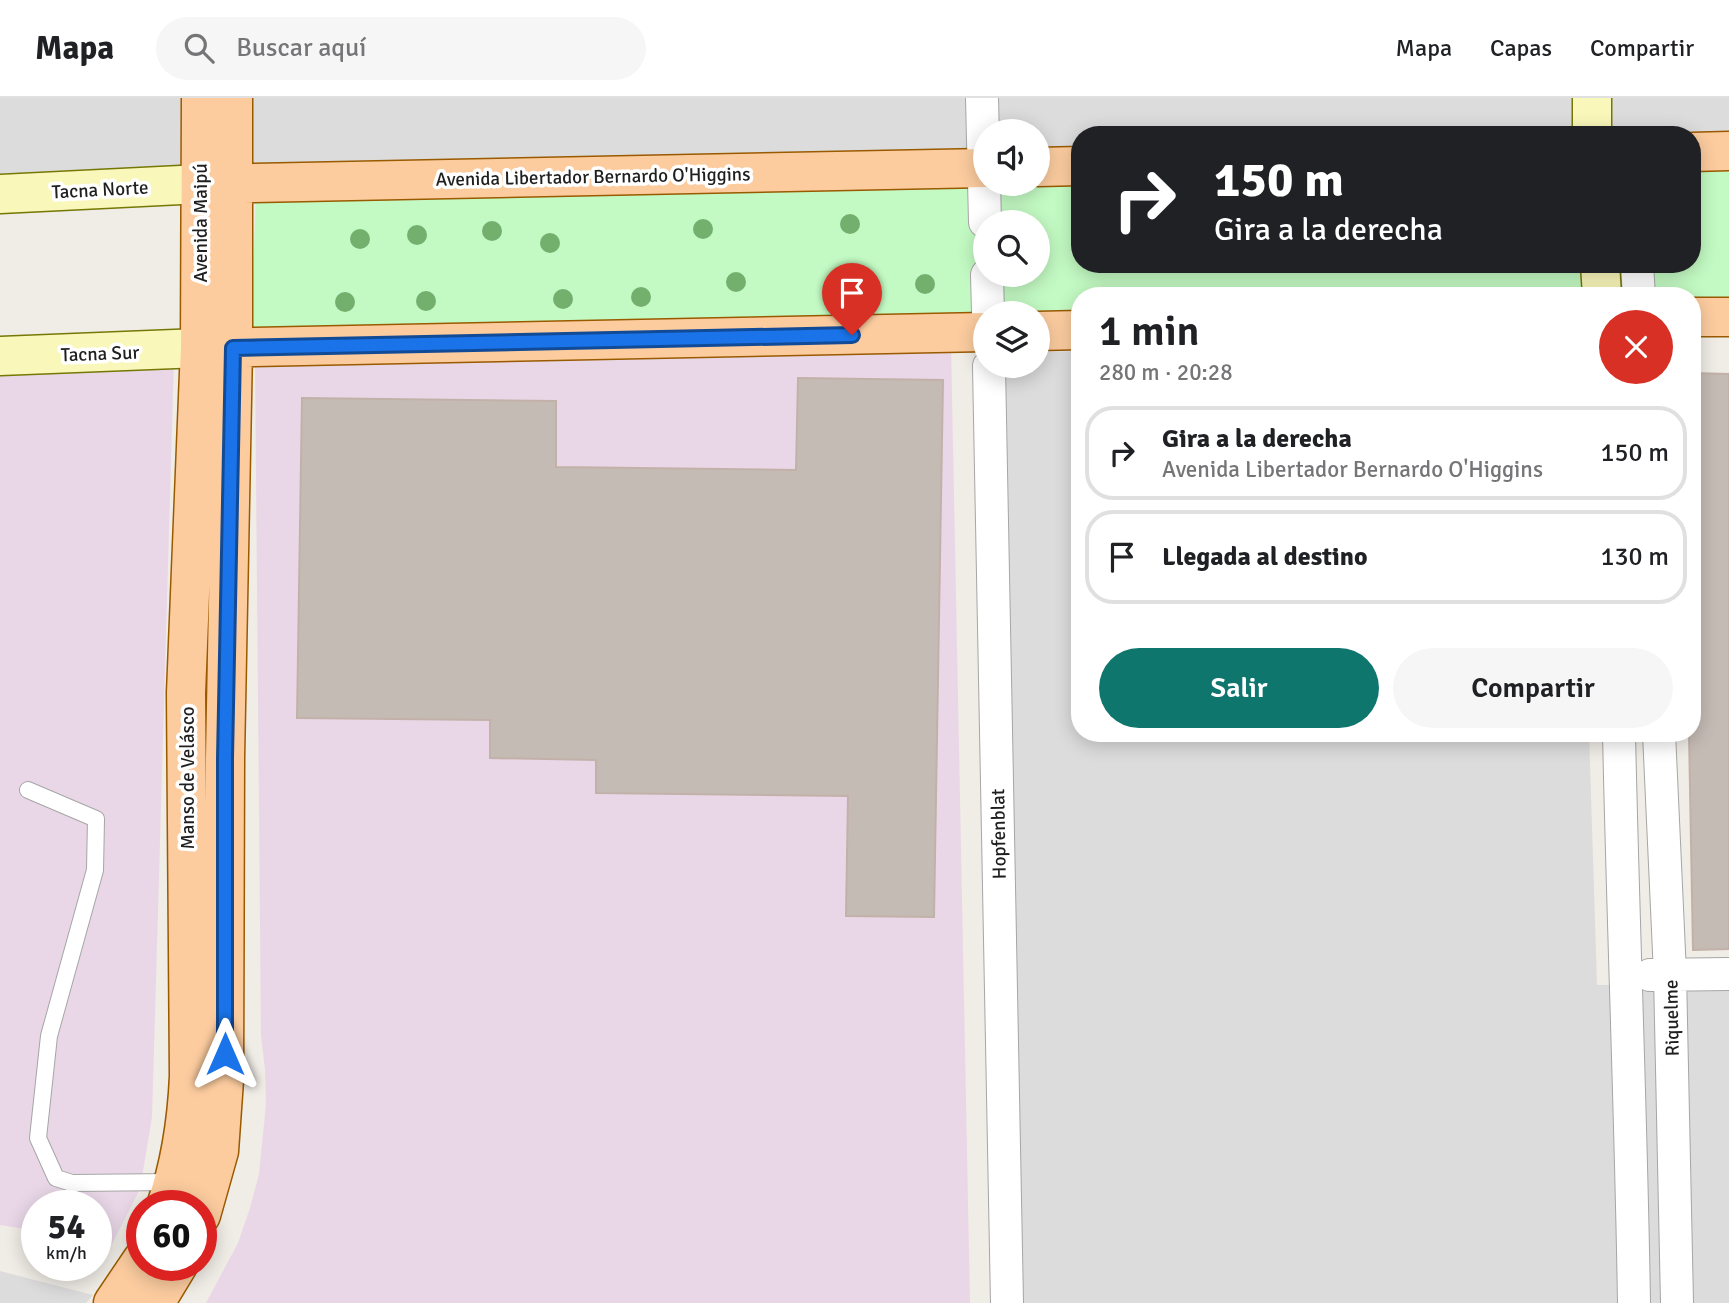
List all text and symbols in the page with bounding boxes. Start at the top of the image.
search box [156,17,646,80]
text: Mapa [35,28,114,69]
icon: search [180,29,218,67]
text: Buscar aquí [236,32,366,64]
text: Mapa [1396,33,1452,63]
text: Capas [1490,33,1552,63]
text: Compartir [1590,33,1694,63]
map controls [973,119,1050,378]
button: sound [973,119,1050,196]
text: 150 m [1214,150,1344,210]
icon: right [1099,154,1190,245]
street label: Avenida Libertador Bernardo O'Higgins [435,162,751,192]
street label: Avenida Maipú [189,163,213,283]
street label: Tacna Norte [51,175,149,205]
button: search [973,210,1050,287]
text: Gira a la derecha [1214,210,1443,249]
pin [822,263,882,335]
icon: arrive [833,274,871,312]
button: layers [973,301,1050,378]
text: 1 min [1099,306,1200,357]
button: close [1599,310,1673,384]
street label: Tacna Sur [60,341,140,367]
text: 280 m · 20:28 [1099,358,1233,387]
text: Gira a la derecha [1162,423,1352,455]
icon: right [1103,434,1141,472]
text: 150 m [1600,437,1669,469]
text: Avenida Libertador Bernardo O'Higgins [1162,455,1543,484]
icon: arrive [1103,538,1141,576]
text: Llegada al destino [1162,541,1368,573]
text: 130 m [1600,541,1669,573]
button: Salir [1099,648,1379,728]
button: Compartir [1393,648,1673,728]
street label: Manso de Velásco [176,706,200,850]
street label: Hopfenblat [986,788,1012,879]
street label: Riquelme [1659,979,1685,1057]
position arrow [188,1017,262,1091]
speed limit sign: 60 [126,1190,217,1281]
text: 54 [48,1205,85,1248]
text: km/h [46,1242,87,1264]

